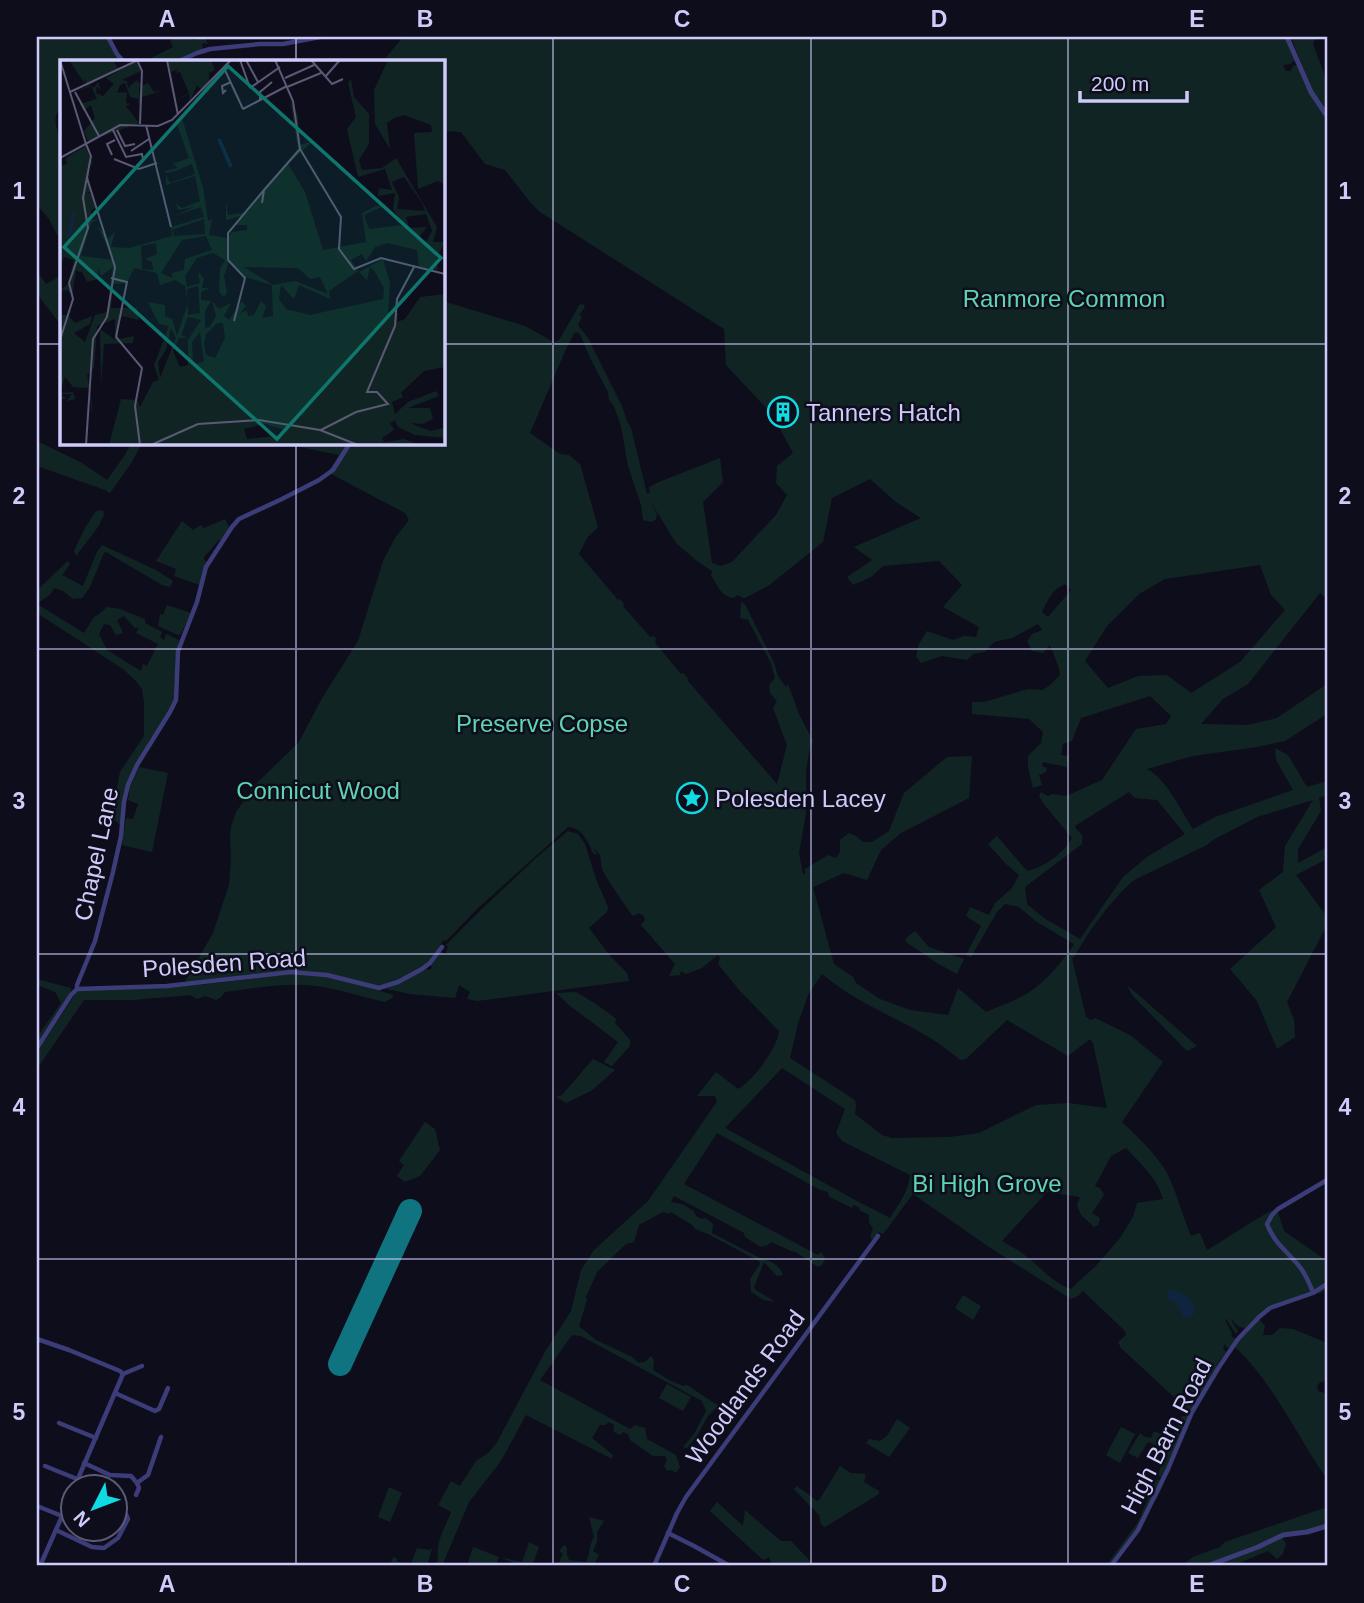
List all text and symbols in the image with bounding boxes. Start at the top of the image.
text: A [159,6,175,32]
text: B [417,6,433,32]
text: C [674,6,690,32]
text: D [931,6,947,32]
text: E [1189,6,1205,32]
inset map [60,60,444,444]
scale bar [1080,60,1187,104]
text: 200 m [1091,72,1149,95]
text: 1 [13,178,26,204]
text: 1 [1339,178,1352,204]
park label: Ranmore Common [963,285,1165,312]
building icon: Tanners Hatch [766,395,800,429]
place label: Tanners Hatch [806,399,961,426]
text: 2 [13,483,25,509]
text: 2 [1339,483,1351,509]
park label: Preserve Copse [456,710,628,737]
park label: Connicut Wood [236,777,400,804]
place icon: Polesden Lacey [675,781,709,815]
street label: Chapel Lane [69,785,123,923]
place label: Polesden Lacey [715,785,886,812]
text: 3 [13,788,25,814]
text: 3 [1339,788,1351,814]
street label: Polesden Road [141,944,307,982]
text: 4 [13,1094,26,1120]
text: 4 [1339,1094,1352,1120]
park label: Bi High Grove [912,1170,1062,1197]
street label: Woodlands Road [680,1305,810,1469]
street label: High Barn Road [1115,1354,1217,1518]
text: 5 [13,1399,26,1425]
text: 5 [1339,1399,1352,1425]
north arrow [60,1474,130,1544]
text: N [69,1507,94,1531]
text: A [159,1571,175,1597]
text: B [417,1571,433,1597]
text: C [674,1571,690,1597]
text: D [931,1571,947,1597]
text: E [1189,1571,1205,1597]

